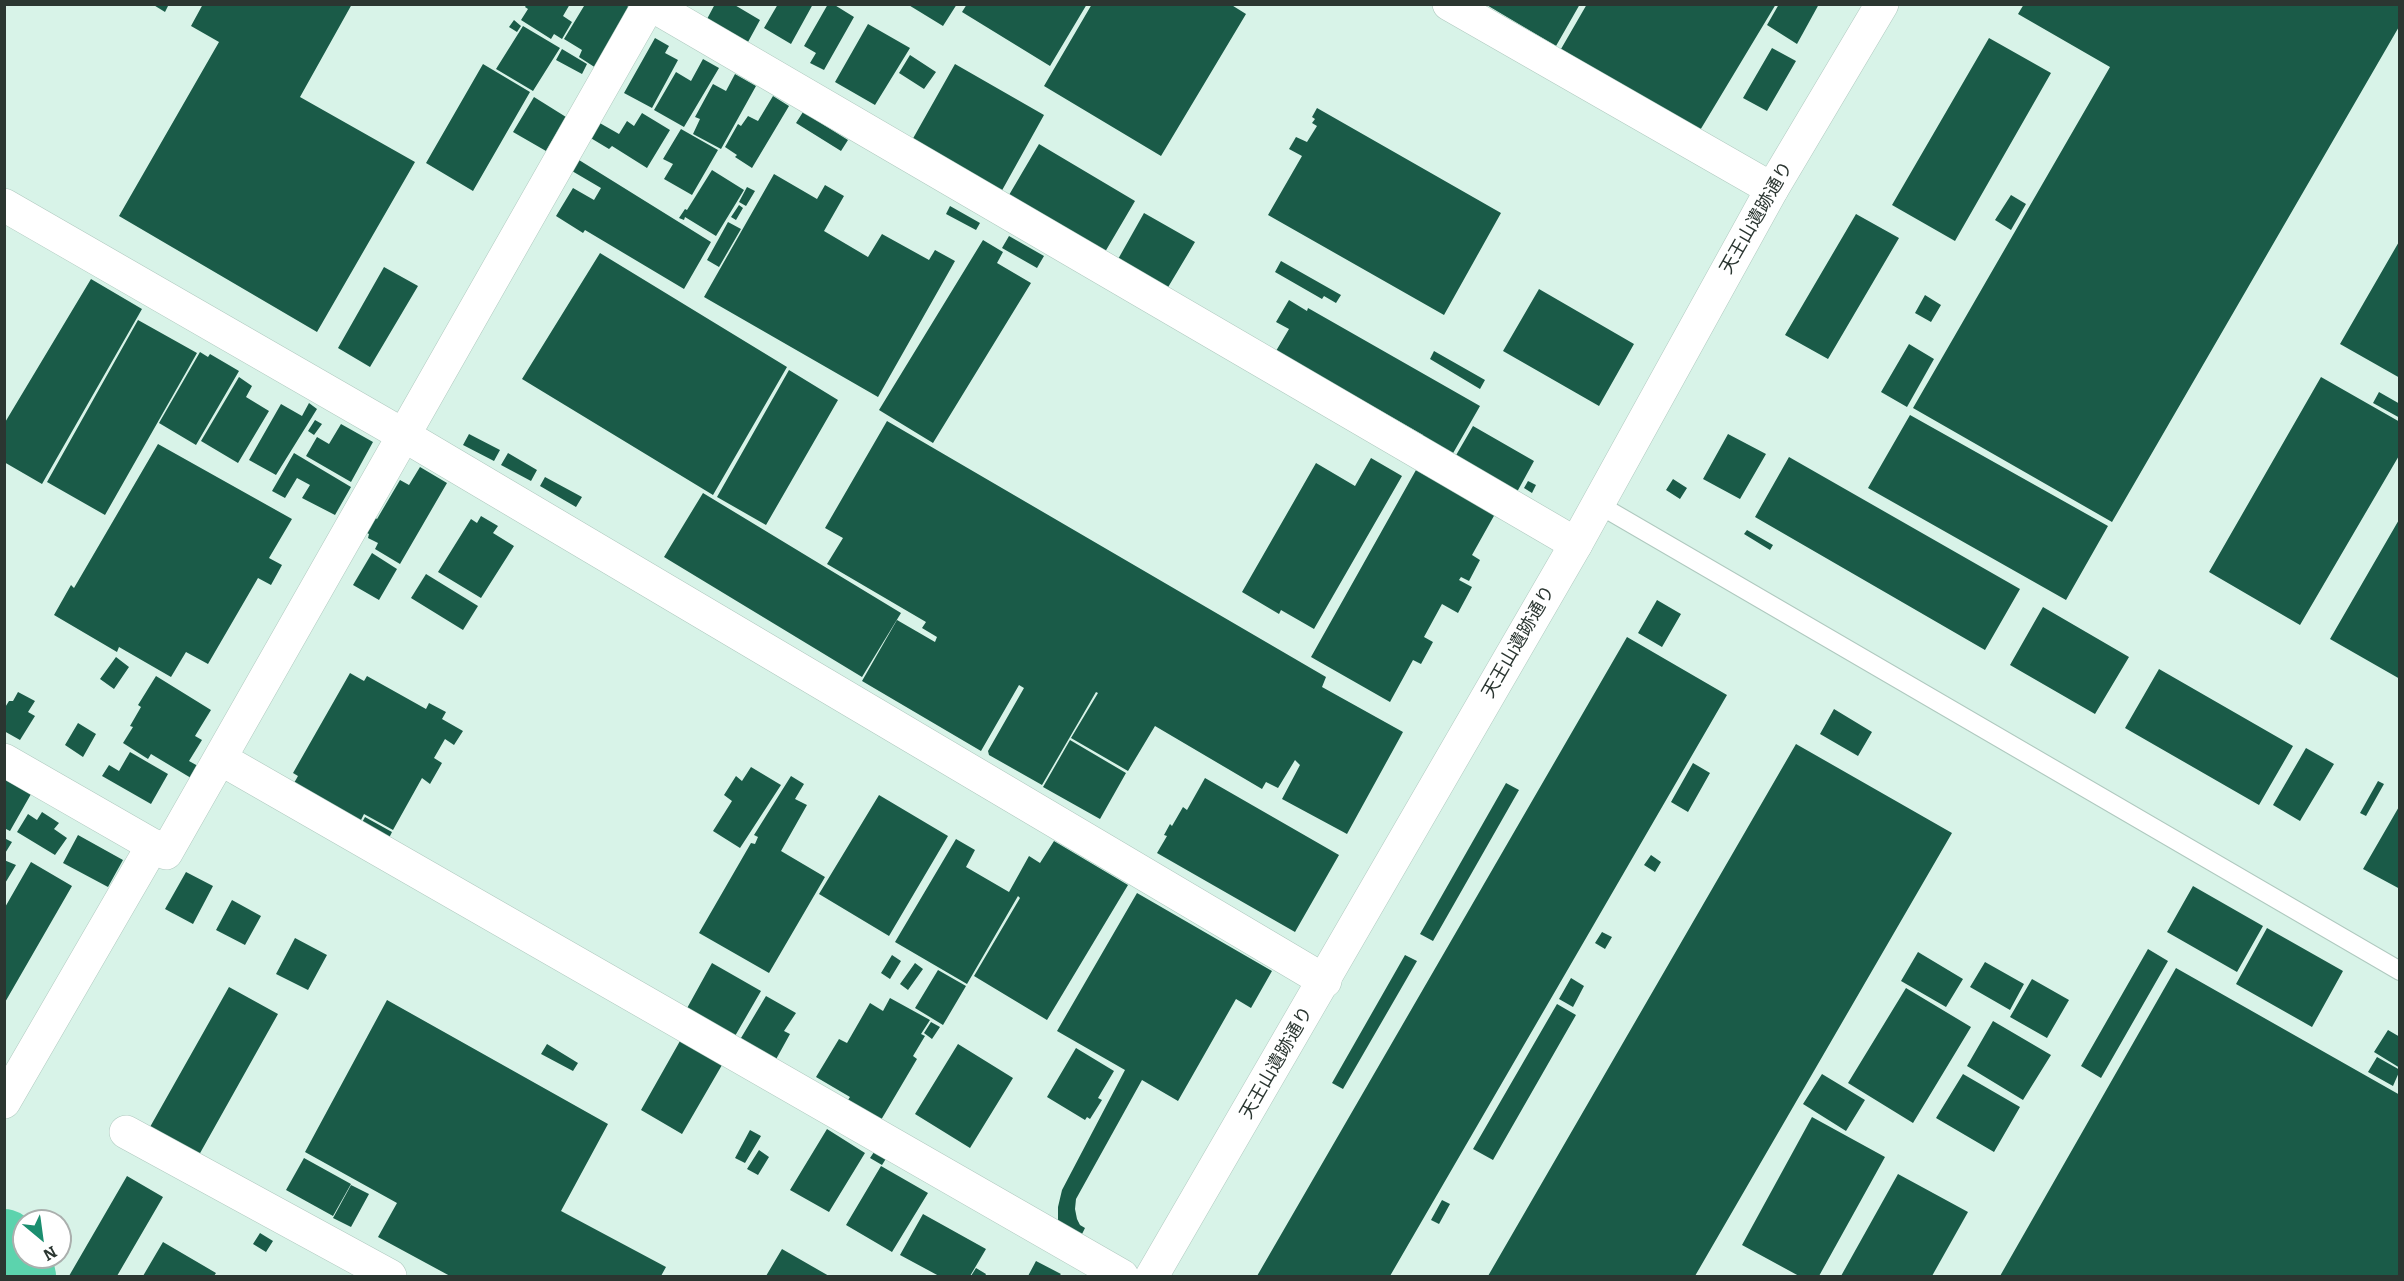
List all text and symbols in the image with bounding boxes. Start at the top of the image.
street label: 天王山遺跡通り [1716,158,1798,278]
street label: 天王山遺跡通り [1478,582,1560,702]
street label: 天王山遺跡通り [1236,1003,1318,1123]
north arrow [12,1209,72,1269]
text: N [40,1242,60,1265]

